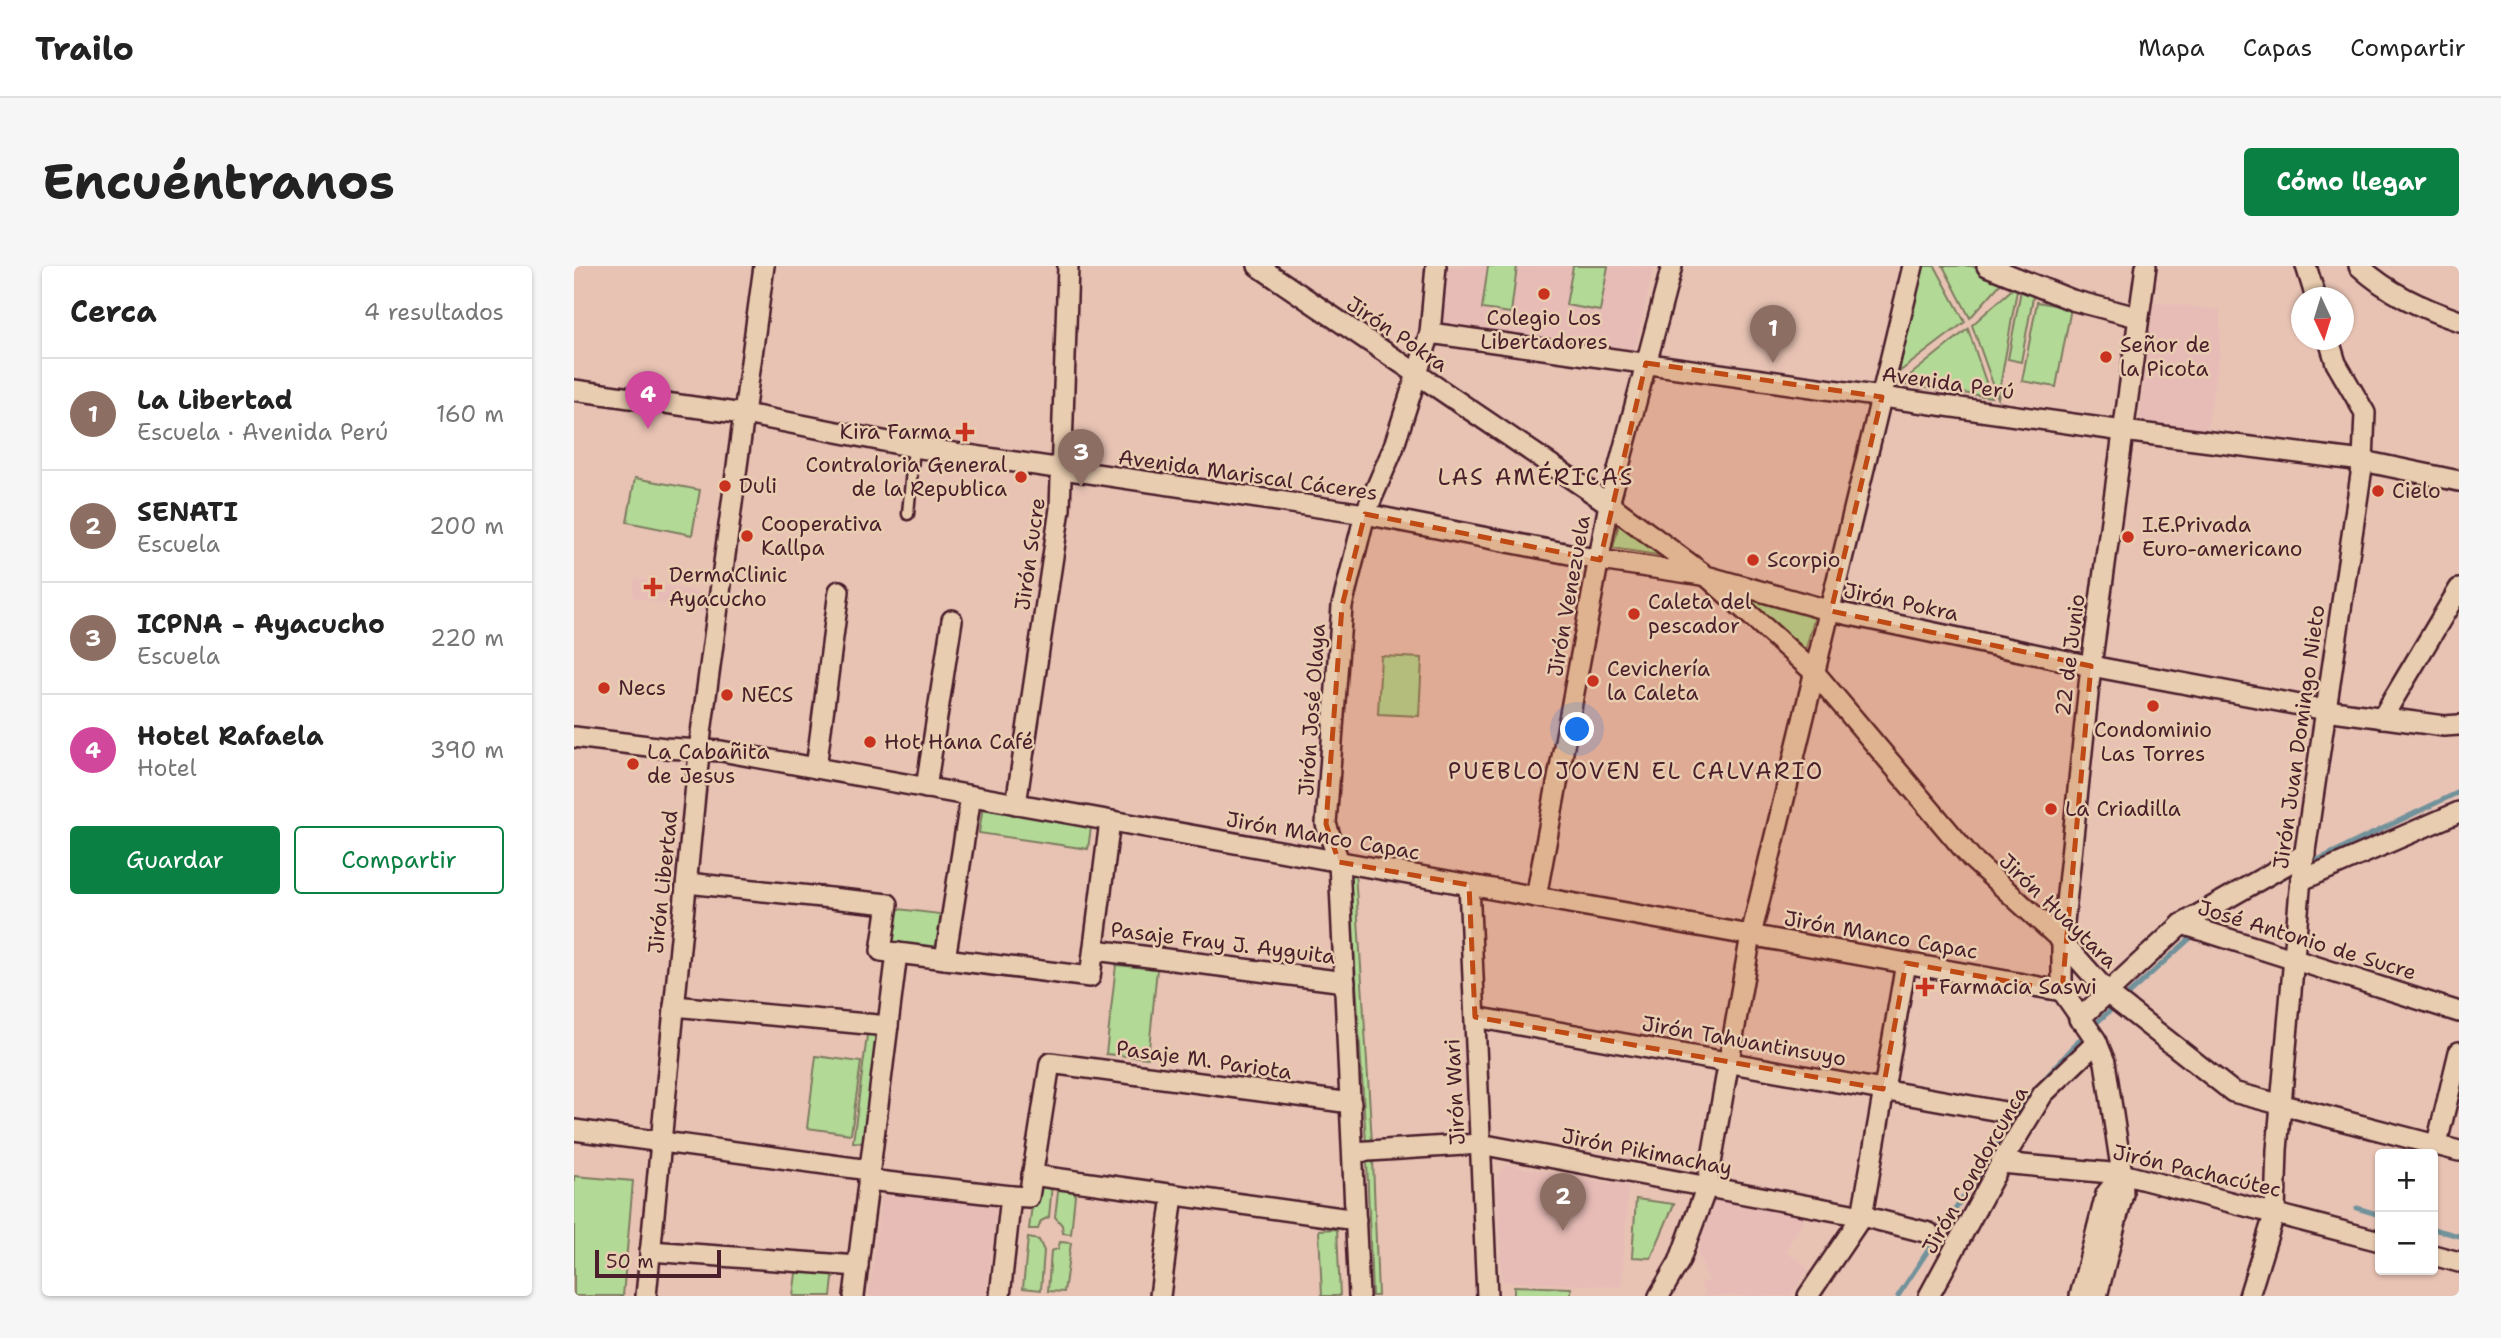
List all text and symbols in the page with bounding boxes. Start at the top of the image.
text: Trailo [35,26,134,71]
text: Mapa [2138,32,2205,64]
text: Capas [2243,32,2312,64]
text: Compartir [2350,32,2466,64]
button: Cómo llegar [2244,148,2459,216]
text: Encuéntranos [42,149,395,215]
marker: Colegio Los Libertadores [1536,286,1552,302]
north arrow [2291,287,2354,350]
street label: Jirón Pokra [1341,290,1453,378]
text: Cerca [70,291,157,332]
text: 4 resultados [364,297,504,327]
place label: Colegio Los Libertadores [1480,304,1608,356]
pin: 1 [1750,305,1796,363]
place label: Señor de la Picota [2120,331,2210,383]
marker: Señor de la Picota [2098,349,2114,365]
street label: Avenida Perú [1880,360,2016,406]
pin: 4 [625,371,671,429]
text: La Libertad [137,382,293,417]
text: 1 [88,399,98,429]
text: 160 m [436,399,504,429]
text: Escuela · Avenida Perú [137,417,388,447]
place label: Kira Farma [840,418,951,446]
marker: Kira Farma [957,424,973,440]
pin: 3 [1058,429,1104,487]
street label: Avenida Mariscal Cáceres [1116,443,1380,507]
place label: Contraloria General de la Republica [806,451,1008,503]
district label: LAS AMÉRICAS [1438,461,1634,492]
marker: Contraloria General de la Republica [1013,469,1029,485]
place label: Duli [739,472,777,500]
place label: Cielo [2392,477,2441,505]
marker: Duli [717,478,733,494]
marker: Cielo [2370,483,2386,499]
text: SENATI [137,494,238,529]
street label: Jirón Sucre [1008,496,1052,612]
place label: Cooperativa Kallpa [761,510,882,562]
text: 2 [85,511,101,541]
text: 200 m [429,511,504,541]
place label: I.E.Privada Euro-americano [2142,511,2303,563]
street label: Jirón Venezuela [1541,513,1597,679]
marker: Cooperativa Kallpa [739,528,755,544]
text: Escuela [137,529,220,559]
marker: I.E.Privada Euro-americano [2120,529,2136,545]
place label: Scorpio [1767,546,1840,574]
marker: Scorpio [1745,552,1761,568]
place label: DermaClinic Ayacucho [669,561,788,613]
street label: Jirón Pokra [1841,576,1961,628]
marker: DermaClinic Ayacucho [643,577,663,597]
place label: Caleta del pescador [1648,588,1752,640]
street label: 22 de Junio [2049,592,2091,718]
street label: Jirón Juan Domingo Nieto [2267,603,2331,871]
text: ICPNA - Ayacucho [137,606,385,641]
marker: Caleta del pescador [1626,606,1642,622]
text: 3 [85,623,101,653]
text: 220 m [430,623,504,653]
street label: Jirón José Olaya [1292,623,1332,797]
text: Escuela [137,641,220,671]
place label: Cevichería la Caleta [1607,655,1710,707]
marker: Cevichería la Caleta [1585,673,1601,689]
place label: Necs [618,674,666,702]
marker: Necs [596,680,612,696]
place label: NECS [741,681,794,709]
marker: NECS [719,687,735,703]
marker: Condominio Las Torres [2145,698,2161,714]
your location [1560,712,1594,746]
place label: Condominio Las Torres [2094,716,2212,768]
text: Hotel Rafaela [137,718,324,753]
place label: Hot Hana Café [884,728,1034,756]
marker: Hot Hana Café [862,734,878,750]
text: 4 [85,735,101,765]
text: 390 m [430,735,504,765]
place label: La Cabañita de Jesus [647,738,770,790]
text: Hotel [137,753,197,783]
marker: La Cabañita de Jesus [625,756,641,772]
district label: PUEBLO JOVEN EL CALVARIO [1448,756,1824,786]
place label: La Criadilla [2065,795,2181,823]
marker: La Criadilla [2043,801,2059,817]
street label: Jirón Manco Capac [1224,805,1422,867]
street label: Jirón Libertad [642,809,684,955]
button: Guardar [70,826,280,894]
button: Compartir [294,826,504,894]
street label: Jirón Huaytara [1993,847,2123,975]
street label: José Antonio de Sucre [2194,893,2420,987]
street label: Jirón Manco Capac [1782,904,1980,966]
street label: Pasaje Fray J. Ayguita [1109,915,1337,971]
place label: Farmacia Saswi [1939,973,2097,1001]
marker: Farmacia Saswi [1917,979,1933,995]
street label: Jirón Tahuantinsuyo [1640,1009,1848,1073]
street label: Pasaje M. Pariota [1114,1034,1294,1086]
street label: Jirón Wari [1438,1038,1472,1146]
street label: Jirón Condorcunca [1915,1081,2035,1259]
street label: Jirón Pikimachay [1559,1122,1735,1182]
street label: Jirón Pachacútec [2110,1138,2284,1204]
map controls [2375,1149,2438,1275]
button: + [2375,1149,2438,1212]
pin: 2 [1540,1173,1586,1231]
button: − [2375,1212,2438,1275]
scale bar [595,1247,721,1279]
text: 50 m [606,1249,654,1274]

